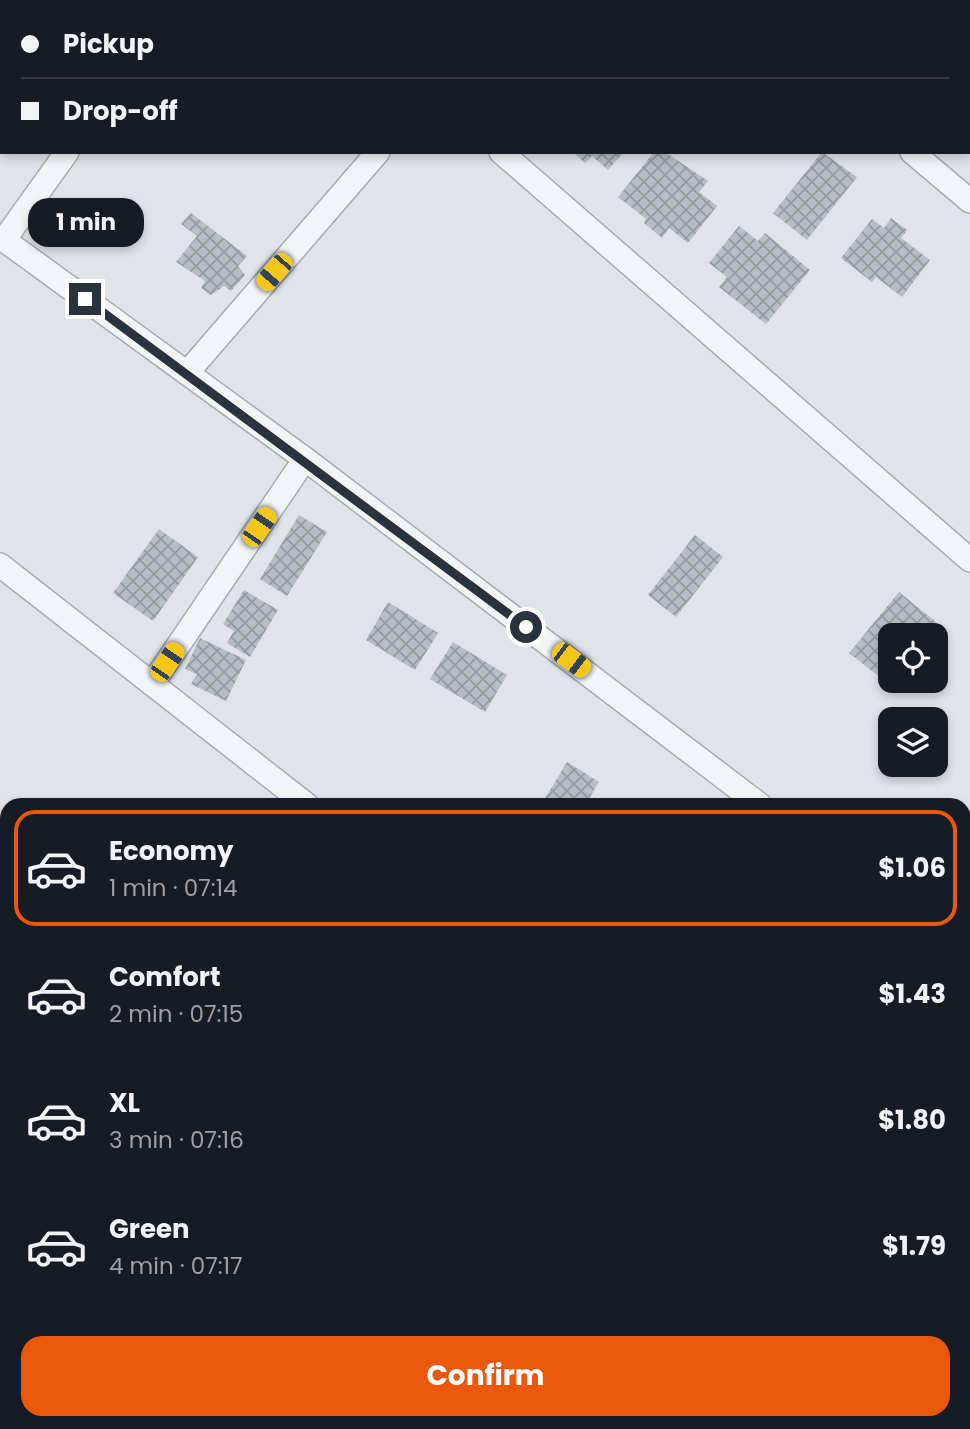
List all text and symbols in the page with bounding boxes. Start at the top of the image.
text: Pickup [63,26,154,62]
text: Drop-off [63,93,178,129]
callout: 1 min [27,198,143,246]
text: 1 min [56,206,116,238]
car [253,249,296,295]
route end [69,283,101,315]
car [239,504,280,550]
route start [510,611,542,643]
map controls [878,623,948,777]
button: locate [878,623,948,693]
car [147,639,188,685]
car [548,639,595,681]
button: layers [878,707,948,777]
text: Economy [109,833,233,869]
icon: car [25,837,88,900]
text: $1.06 [878,850,946,886]
text: 1 min · 07:14 [109,872,237,904]
text: Comfort [109,959,221,995]
icon: car [25,963,88,1026]
text: $1.43 [878,976,946,1012]
text: 2 min · 07:15 [109,998,243,1030]
text: XL [109,1085,140,1121]
icon: car [25,1089,88,1152]
text: $1.80 [878,1102,946,1138]
text: 3 min · 07:16 [109,1124,244,1156]
text: Green [109,1211,190,1247]
icon: car [25,1215,88,1278]
text: $1.79 [882,1228,946,1264]
text: 4 min · 07:17 [109,1250,243,1282]
button: Confirm [21,1336,950,1416]

